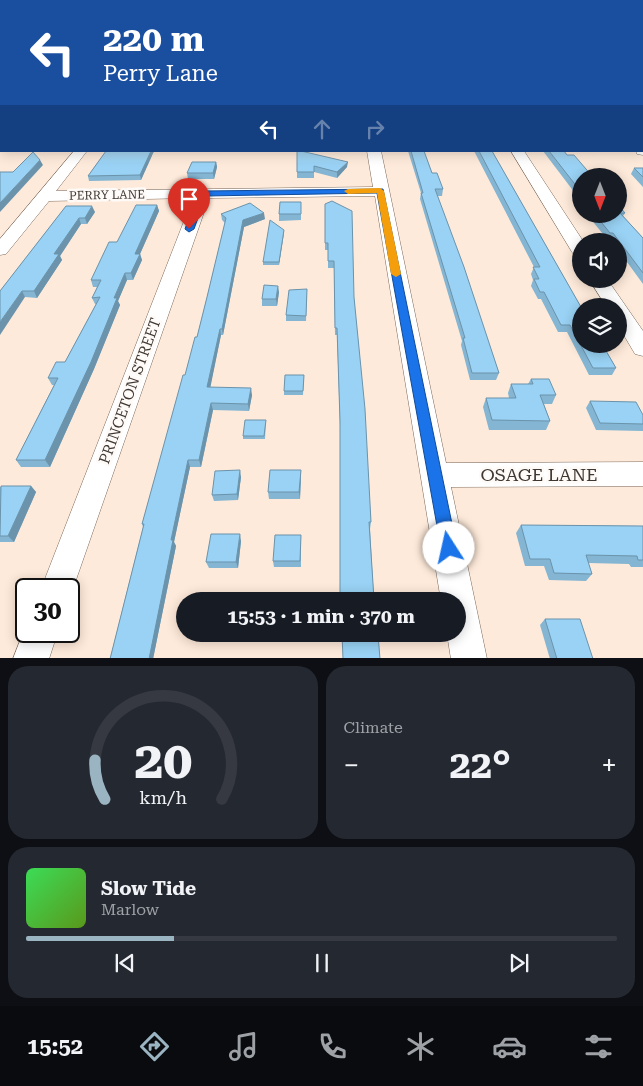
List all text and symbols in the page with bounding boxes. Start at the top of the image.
text: 220 m [103,19,204,60]
icon: left [20,20,85,85]
text: Perry Lane [103,61,218,86]
icon: left [255,115,283,143]
icon: ahead [308,115,336,143]
icon: right [361,115,389,143]
north arrow [572,168,628,222]
map controls [572,168,627,353]
pin [168,178,210,229]
icon: arrive [175,185,203,213]
street label: PERRY LANE [69,187,145,203]
button: sound [572,233,627,288]
button: layers [572,298,627,353]
street label: PRINCETON STREET [95,316,165,466]
street label: OSAGE LANE [480,464,598,485]
position arrow [422,521,474,573]
speed limit sign: 30 [15,578,80,643]
text: 15:53 · 1 min · 370 m [227,605,415,628]
text: Climate [344,718,403,737]
text: 20 [134,730,192,791]
text: 22° [450,743,511,787]
text: − [344,749,359,782]
text: + [601,749,617,782]
text: km/h [139,787,187,808]
text: Slow Tide [101,877,196,900]
text: Marlow [101,900,159,919]
icon: previous [111,949,139,977]
icon: pause [308,949,336,977]
icon: next [505,949,533,977]
icon: directions [137,1029,172,1064]
icon: music [226,1029,261,1064]
icon: phone [315,1029,350,1064]
icon: climate [403,1029,438,1064]
icon: car [492,1029,527,1064]
icon: filters [581,1029,616,1064]
text: 15:52 [27,1034,83,1059]

